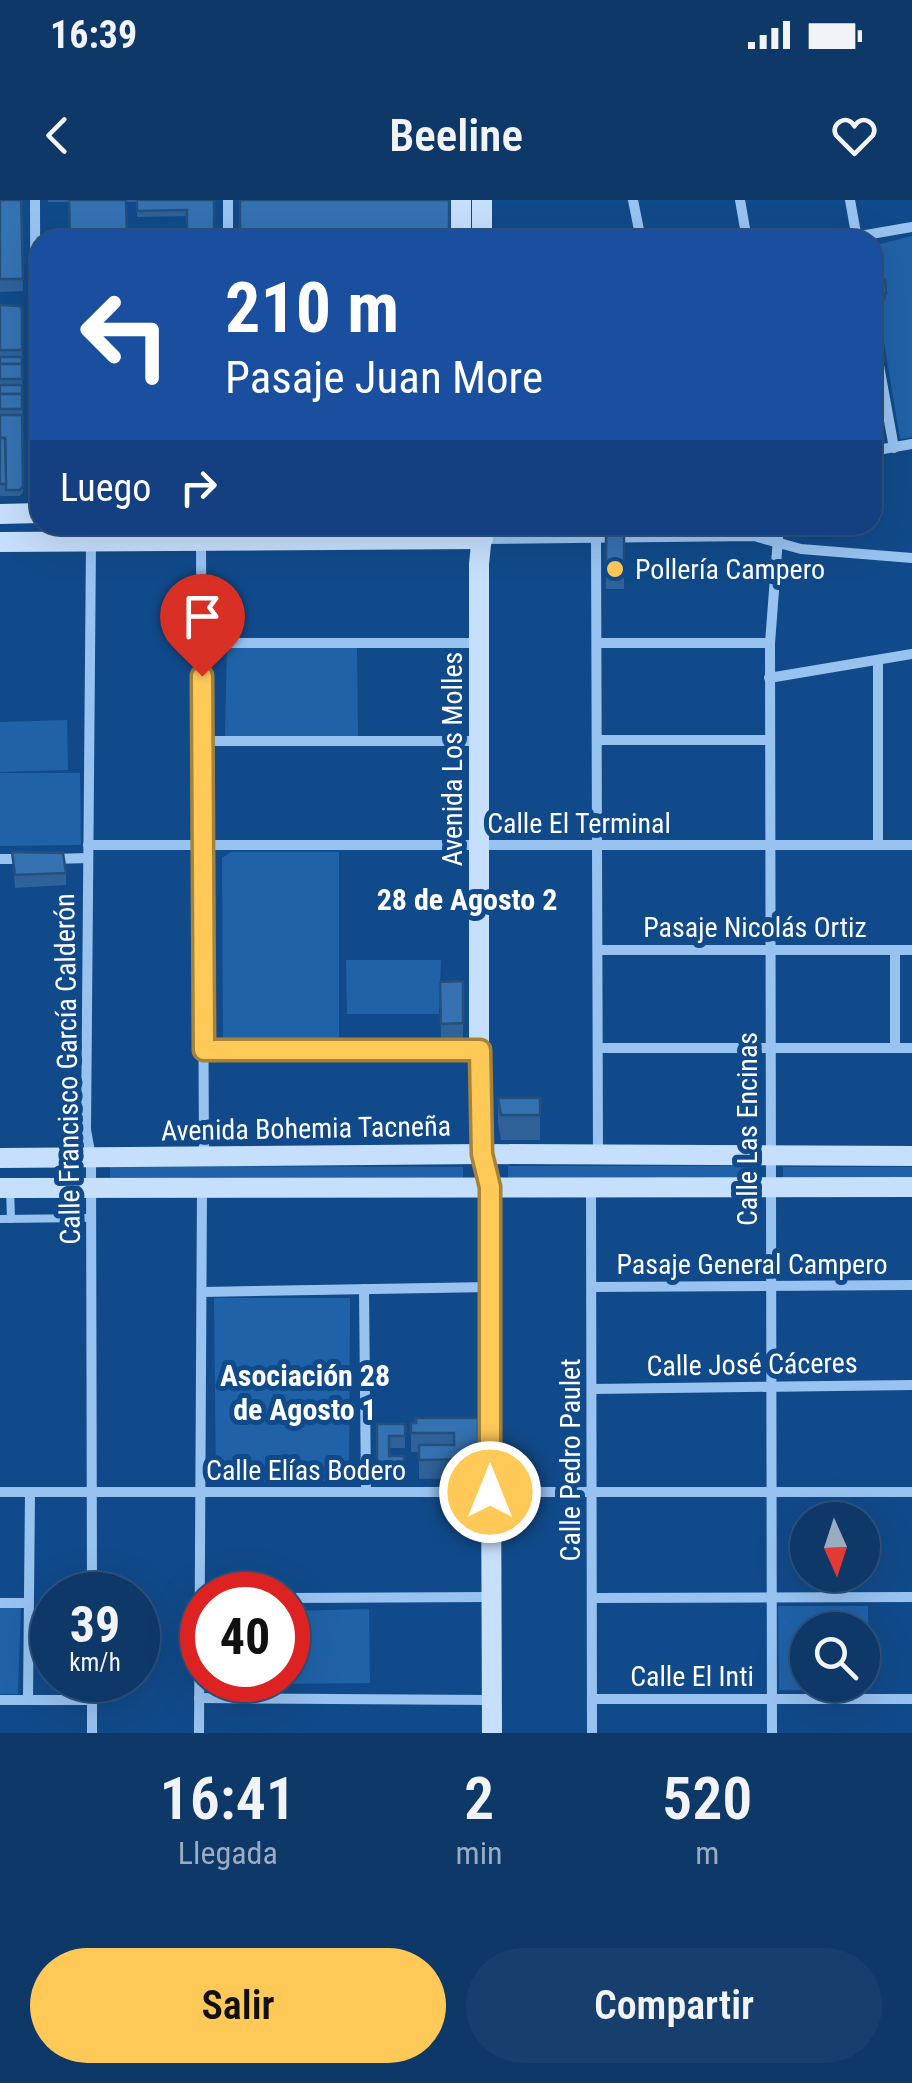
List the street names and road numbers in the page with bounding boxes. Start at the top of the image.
street label: Avenida Los Molles [436,652,469,866]
street label: Calle El Terminal [487,807,671,840]
street label: Calle Francisco García Calderón [48,893,87,1245]
street label: Pasaje Nicolás Ortiz [643,911,867,944]
street label: Calle Las Encinas [731,1032,764,1226]
street label: Avenida Bohemia Tacneña [161,1109,451,1148]
street label: Pasaje General Campero [616,1248,888,1281]
street label: Calle José Cáceres [646,1346,858,1383]
street label: Calle Pedro Paulet [554,1359,587,1561]
street label: Calle Elías Bodero [206,1454,406,1487]
street label: Calle El Inti [630,1660,754,1693]

